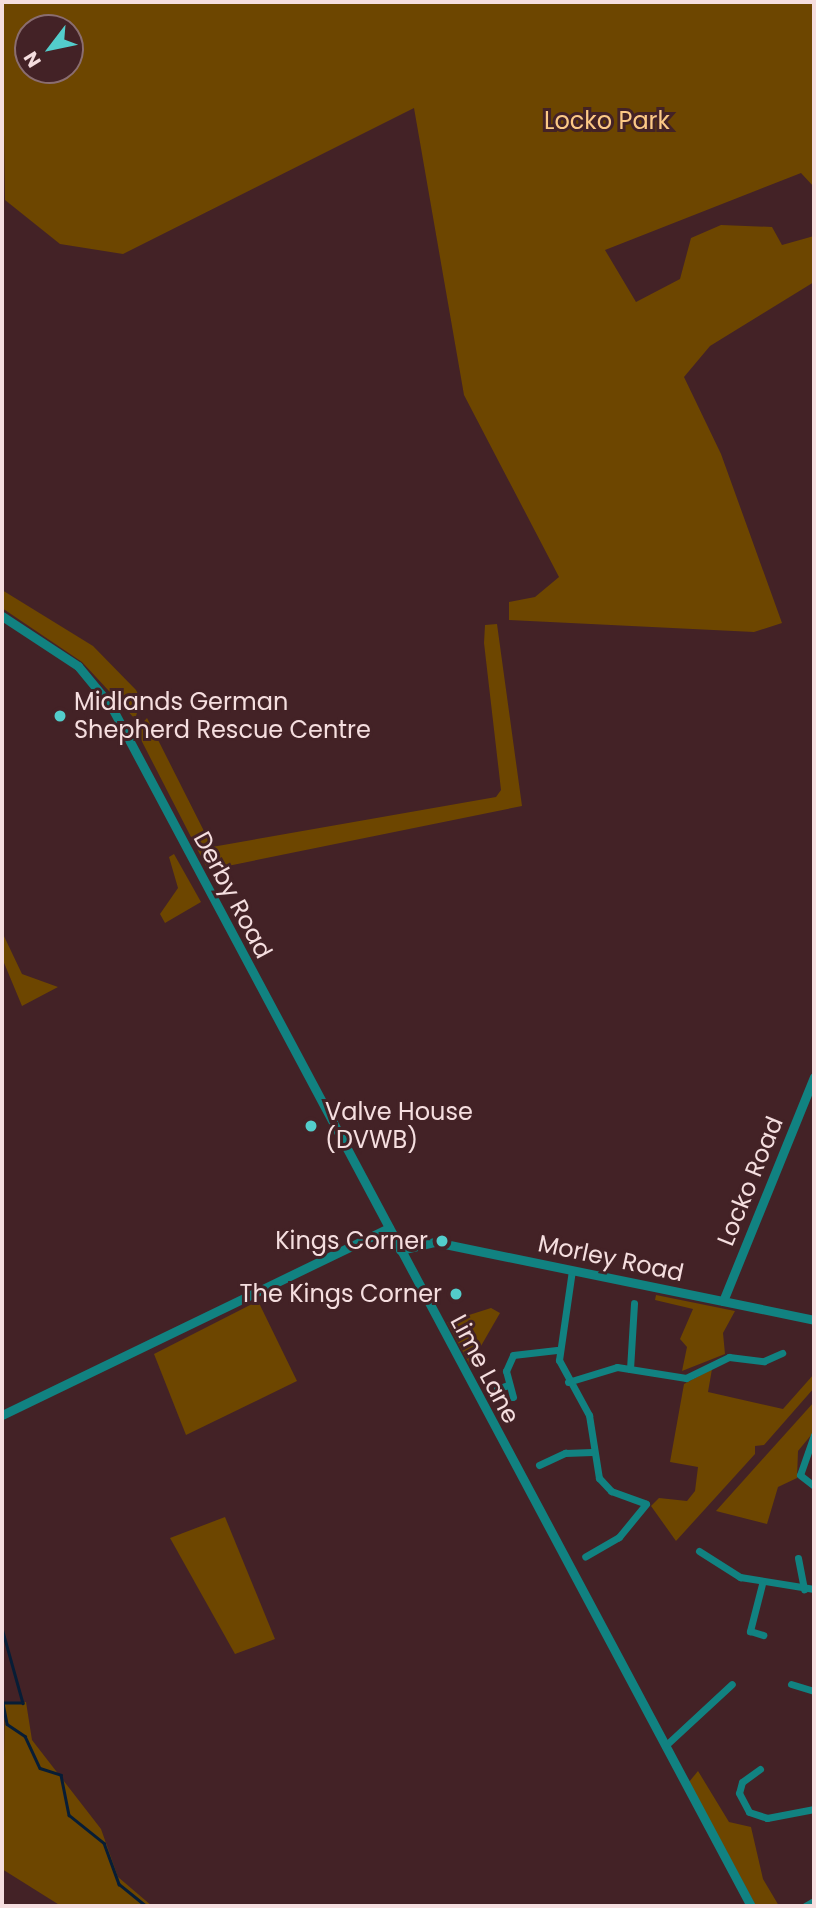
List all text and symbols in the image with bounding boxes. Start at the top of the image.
north arrow [14,14,84,84]
text: N [17,46,48,73]
park label: Locko Park [544,107,670,135]
place label: Midlands German Shepherd Rescue Centre [74,688,371,744]
marker: Midlands German Shepherd Rescue Centre [52,708,68,724]
street label: Derby Road [188,827,278,963]
place label: Valve House (DVWB) [325,1098,473,1154]
street label: Locko Road [711,1112,789,1250]
marker: Valve House (DVWB) [303,1118,319,1134]
place label: Kings Corner [275,1227,428,1255]
street label: Morley Road [536,1229,686,1287]
marker: Kings Corner [434,1233,450,1249]
place label: The Kings Corner [240,1280,442,1308]
marker: The Kings Corner [448,1286,464,1302]
street label: Lime Lane [444,1310,526,1428]

